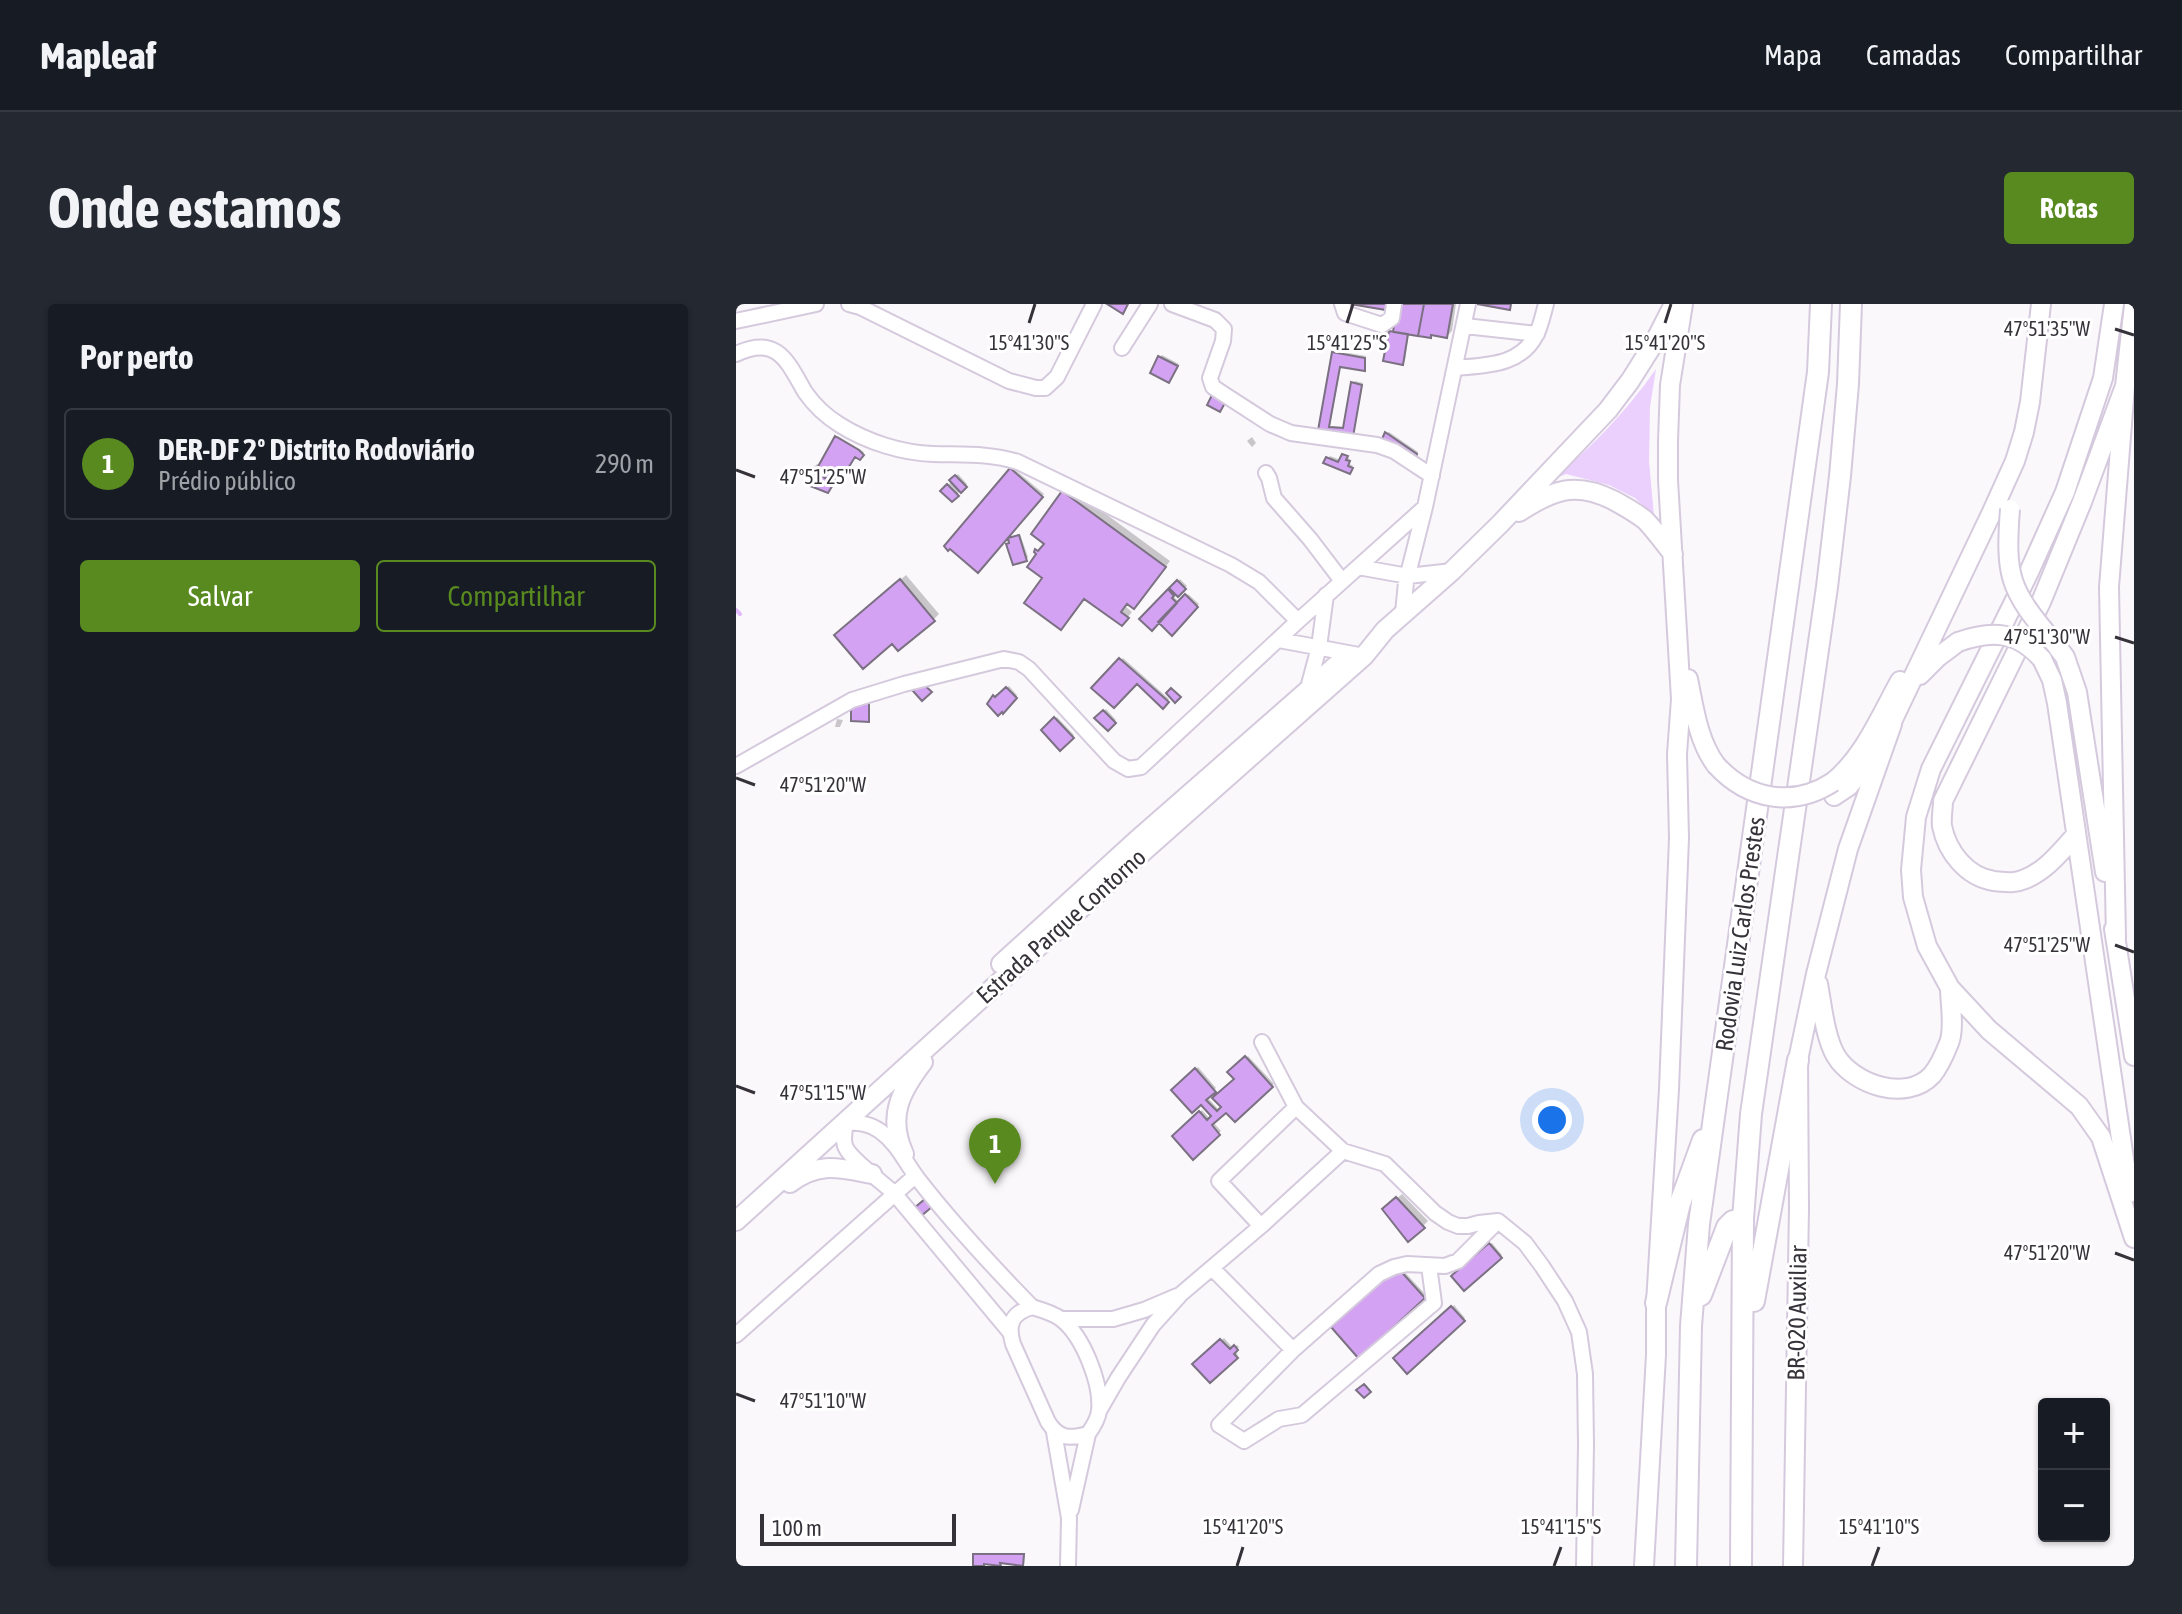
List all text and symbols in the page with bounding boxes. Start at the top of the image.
text: Mapleaf [40,34,156,77]
text: Mapa [1764,39,1822,71]
text: Camadas [1866,39,1961,71]
text: Compartilhar [2005,39,2142,71]
button: Rotas [2004,172,2134,244]
text: Onde estamos [48,176,341,240]
text: 47°51'35"W [2004,317,2091,340]
text: 15°41'30"S [989,331,1069,354]
text: 15°41'25"S [1307,331,1387,354]
text: 15°41'20"S [1625,331,1705,354]
text: Por perto [80,337,194,376]
text: DER-DF 2º Distrito Rodoviário [158,432,475,466]
text: 1 [102,449,114,479]
text: 290 m [595,449,654,479]
text: 47°51'25"W [780,465,867,488]
text: Prédio público [158,466,296,496]
button: Salvar [80,560,360,632]
button: Compartilhar [376,560,656,632]
text: 47°51'30"W [2004,625,2091,648]
text: 47°51'20"W [780,773,867,796]
street label: Rodovia Luiz Carlos Prestes [1710,815,1770,1053]
street label: Estrada Parque Contorno [971,843,1151,1009]
text: 47°51'25"W [2004,933,2091,956]
text: 47°51'15"W [780,1081,867,1104]
your location [1532,1100,1572,1140]
pin: 1 [969,1118,1021,1184]
text: 47°51'20"W [2004,1241,2091,1264]
street label: BR-020 Auxiliar [1782,1244,1812,1381]
text: 47°51'10"W [780,1389,867,1412]
map controls [2038,1398,2110,1542]
button: + [2038,1398,2110,1470]
button: − [2038,1470,2110,1542]
scale bar [760,1510,956,1546]
text: 100 m [772,1515,822,1541]
text: 15°41'20"S [1203,1515,1283,1538]
text: 15°41'15"S [1521,1515,1601,1538]
text: 15°41'10"S [1839,1515,1919,1538]

